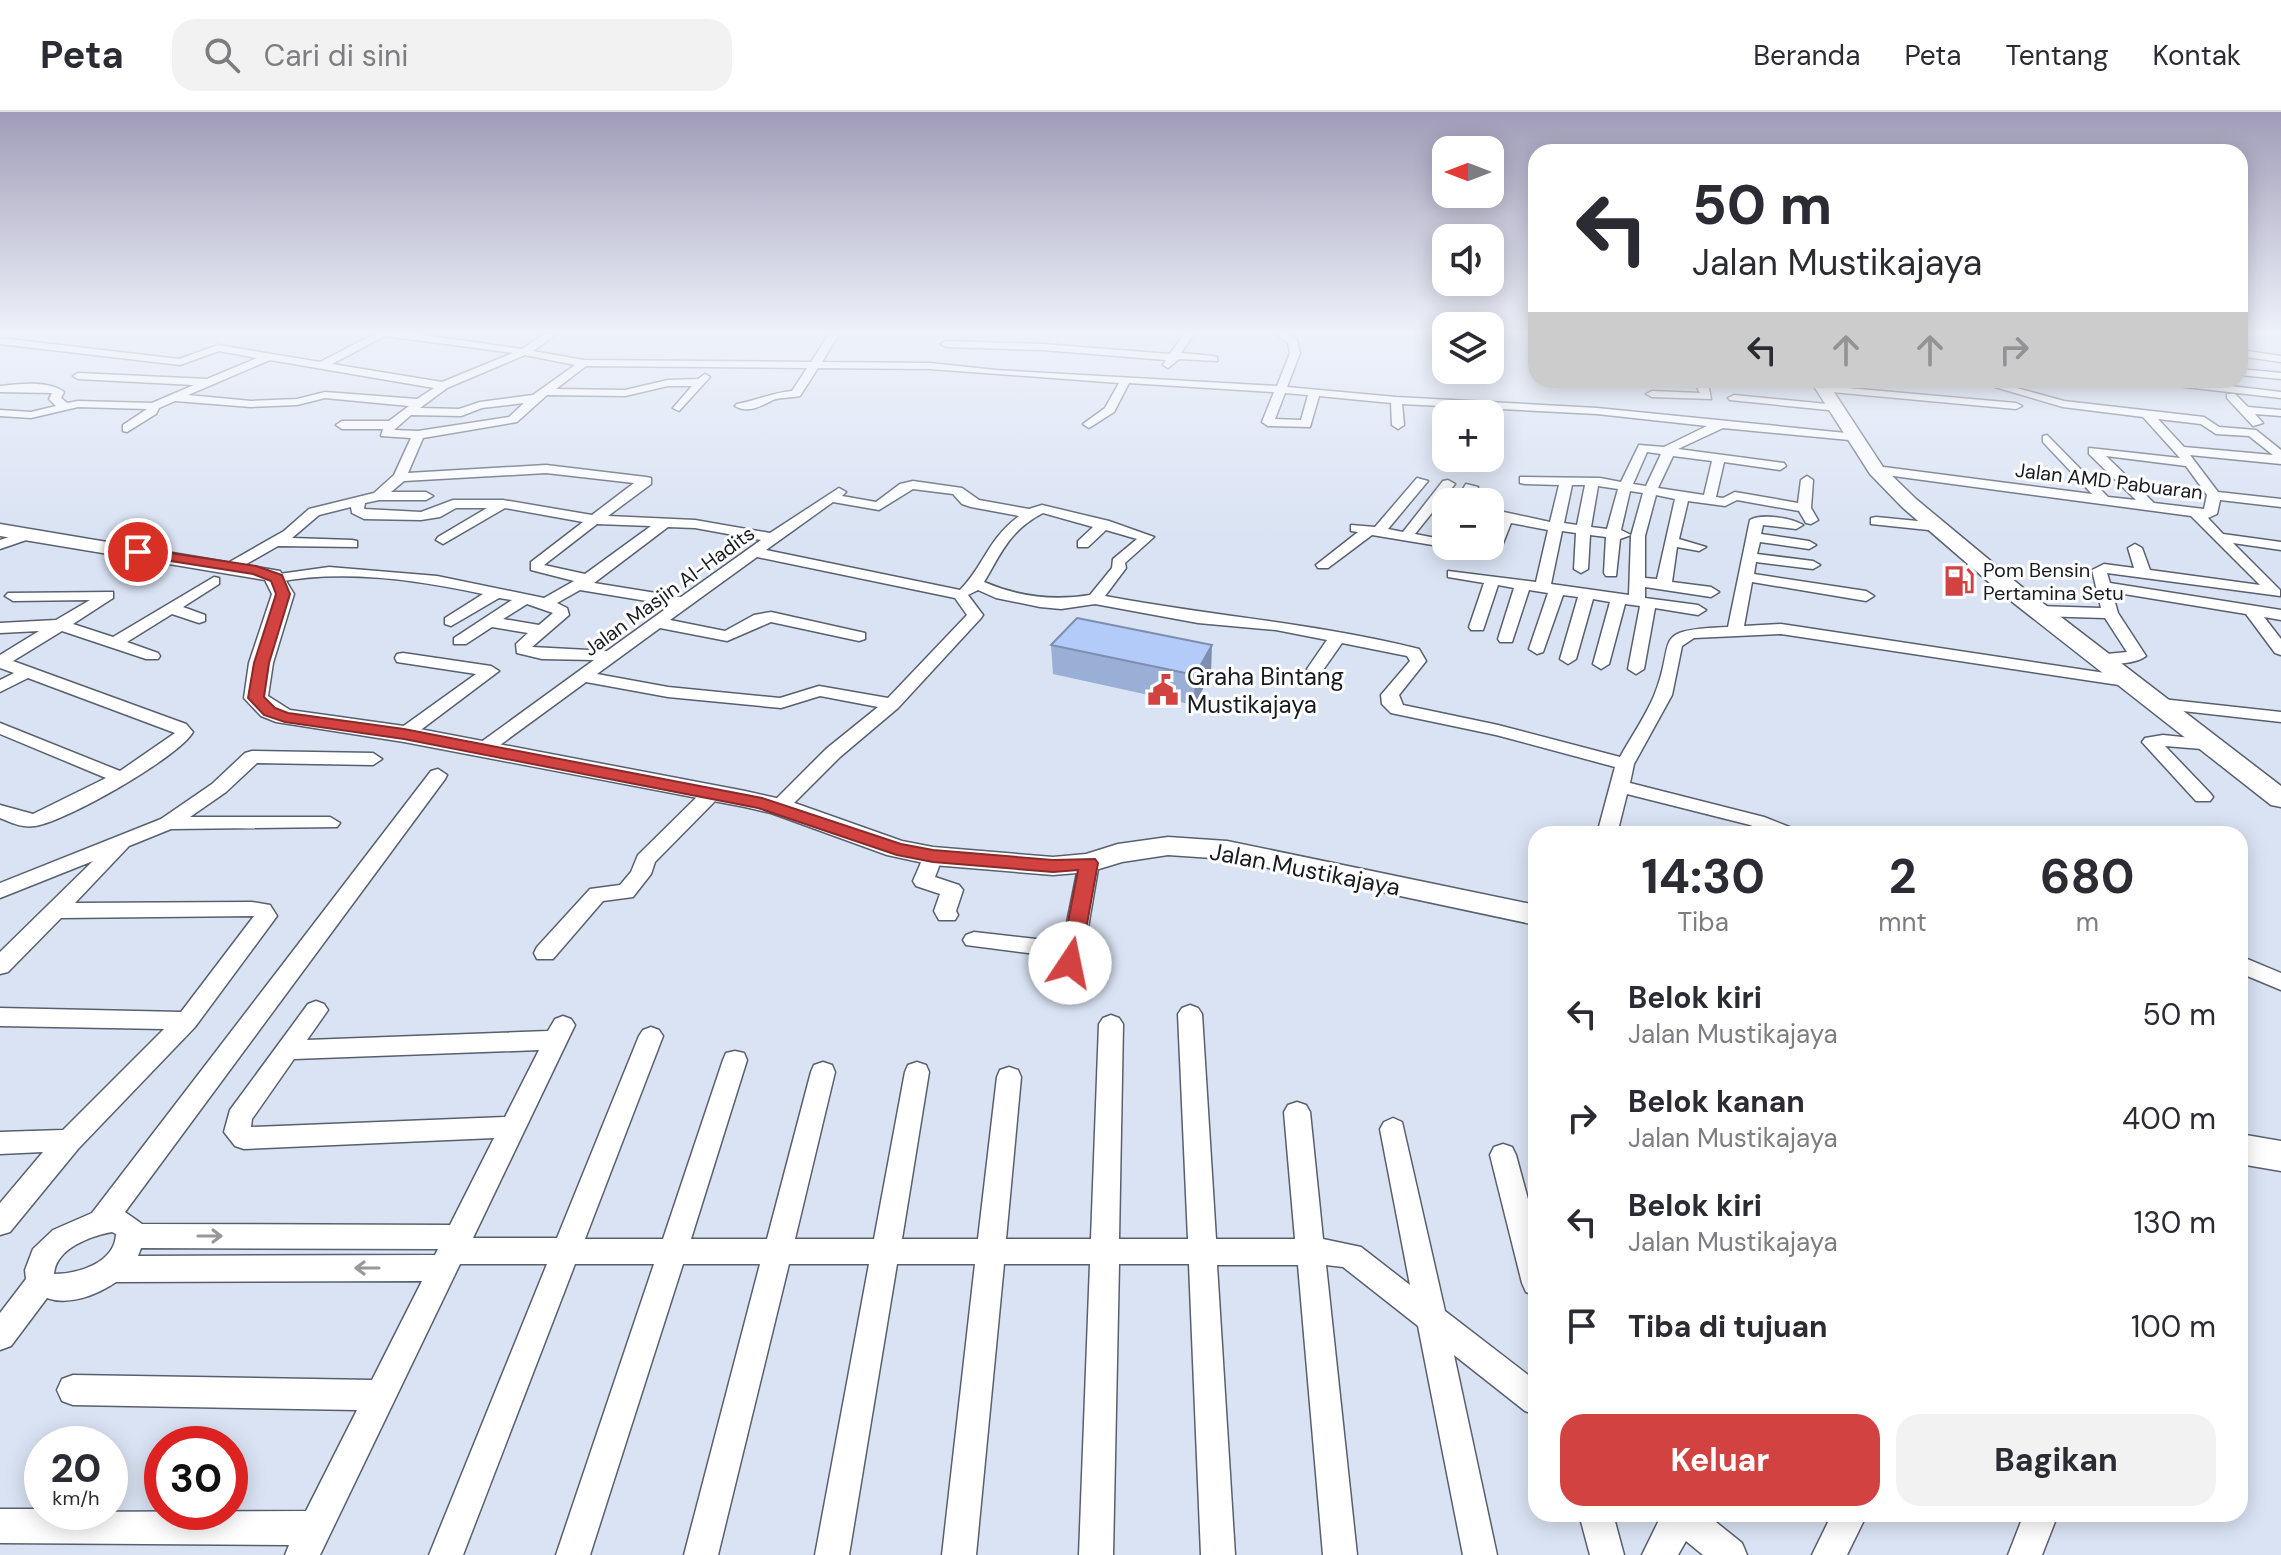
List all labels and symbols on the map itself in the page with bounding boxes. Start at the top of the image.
north arrow [1432,136,1504,208]
street label: Jalan AMD Pabuaran [2014,457,2204,505]
pin [104,518,172,586]
street label: Jalan Masjin Al-Hadits [578,520,760,662]
place label: Pom Bensin Pertamina Setu [1983,557,2124,606]
fuel station icon: Pom Bensin Pertamina Setu [1942,564,1976,598]
place label: Graha Bintang Mustikajaya [1187,661,1344,720]
public building icon: Graha Bintang Mustikajaya [1146,673,1180,707]
street label: Jalan Mustikajaya [1207,835,1403,903]
position arrow [1028,921,1112,1005]
one-way arrow [196,1228,223,1244]
one-way arrow [354,1260,381,1276]
speed limit sign: 30 [144,1426,248,1530]

